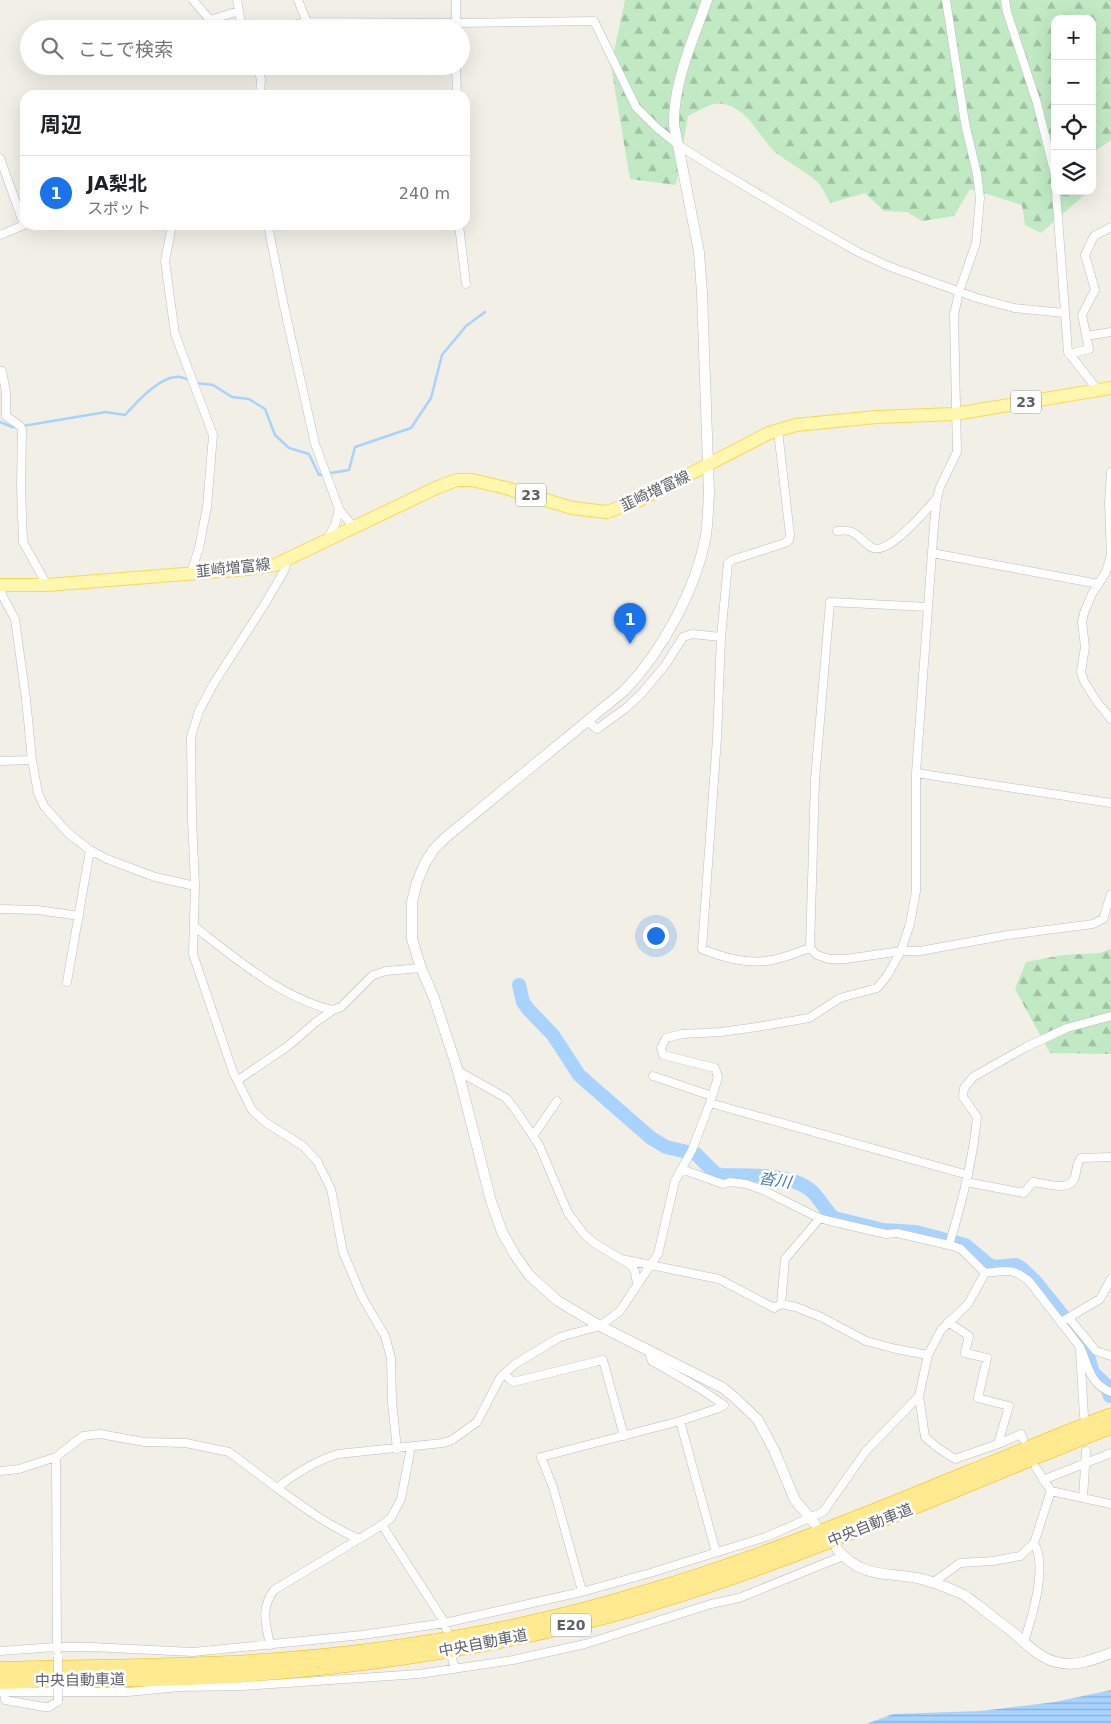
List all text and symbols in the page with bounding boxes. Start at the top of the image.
map controls [1051,15,1096,195]
button: + [1051,15,1096,60]
search box [20,20,470,75]
icon: search [38,34,66,62]
text: ここで検索 [78,38,173,60]
button: − [1051,60,1096,105]
button: locate [1051,105,1096,150]
text: 周辺 [40,113,82,137]
button: layers [1051,150,1096,195]
text: JA梨北 [87,172,147,194]
text: 1 [50,184,62,203]
text: 240 m [399,184,450,203]
text: スポット [87,199,151,218]
road number: 23 [1011,391,1041,414]
street label: 韮崎増富線 [617,467,693,515]
road number: 23 [516,484,546,506]
street label: 韮崎増富線 [195,555,271,581]
pin: 1 [614,603,646,644]
your location [643,923,669,949]
water label: 沓川 [758,1168,794,1192]
street label: 中央自動車道 [825,1500,915,1550]
road number: E20 [551,1614,591,1636]
street label: 中央自動車道 [437,1626,529,1660]
street label: 中央自動車道 [35,1670,125,1690]

